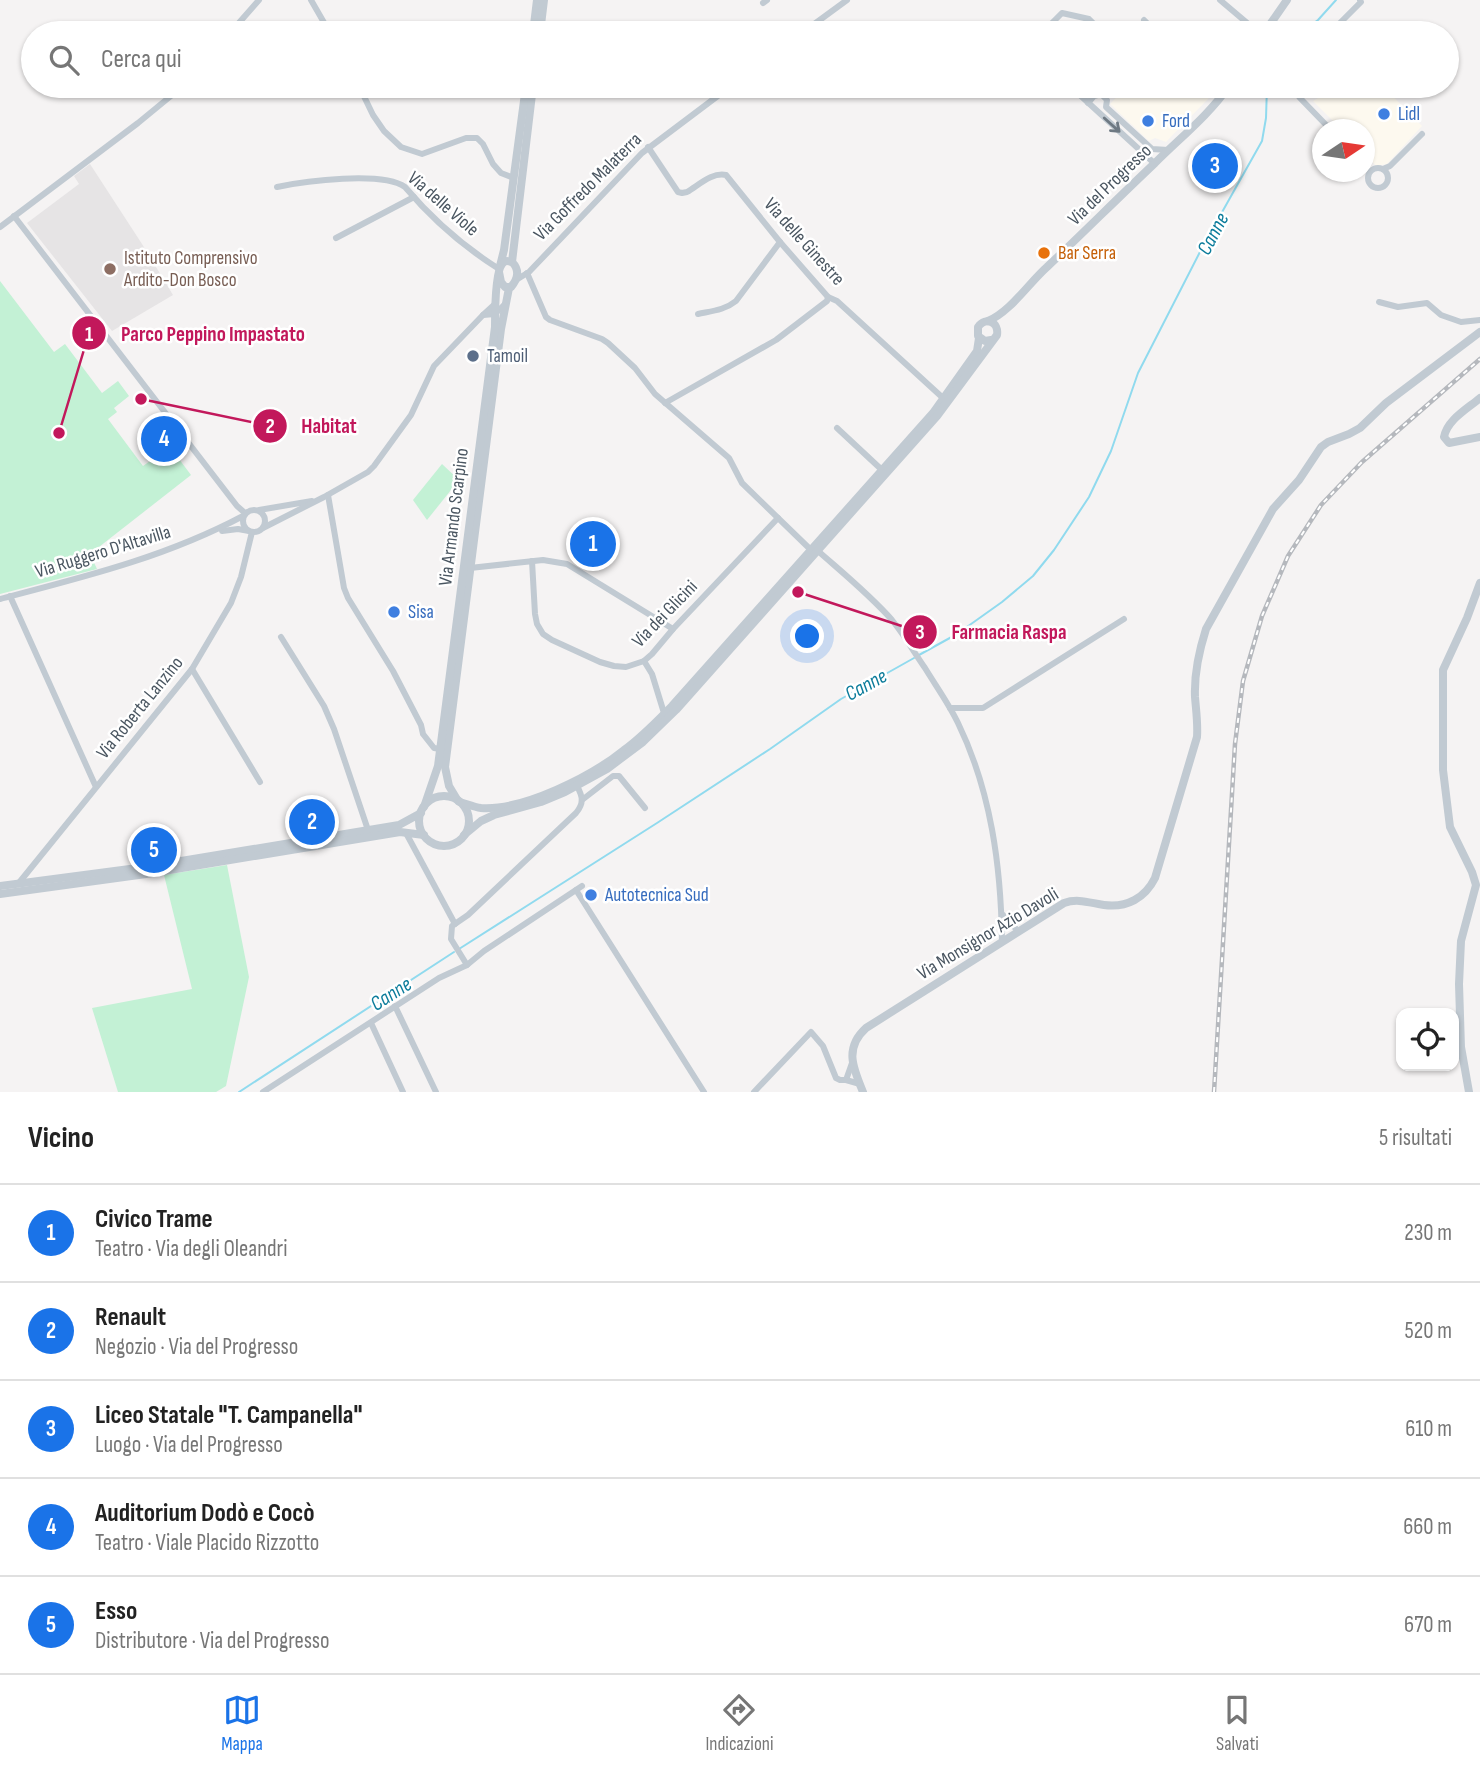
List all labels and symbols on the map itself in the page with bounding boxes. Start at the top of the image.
place label: Lidl [1398,103,1420,126]
marker: Lidl [1376,106,1392,122]
place label: Ford [1162,110,1190,133]
marker: Ford [1140,113,1156,129]
one-way arrow [1103,116,1120,133]
north arrow [1312,119,1375,182]
street label: Via Goffredo Malaterra [529,128,647,246]
street label: Via del Progresso [1063,139,1157,231]
pin: 3 [1192,140,1238,192]
street label: Via delle Viole [403,167,483,241]
street label: Via delle Ginestre [759,193,849,291]
water label: Canne [1192,209,1234,259]
place label: Bar Serra [1058,242,1116,265]
marker: Bar Serra [1036,245,1052,261]
place label: Istituto Comprensivo Ardito-Don Bosco [123,247,258,292]
marker: Istituto Comprensivo Ardito-Don Bosco [102,261,118,277]
callout: Parco Peppino Impastato [72,312,319,354]
text: 1 [85,322,93,347]
text: Parco Peppino Impastato [121,322,305,347]
place label: Tamoil [487,345,528,368]
marker: Tamoil [465,348,481,364]
callout: Habitat [252,405,371,447]
pin: 4 [141,413,187,465]
text: 2 [265,414,275,439]
text: Habitat [301,414,357,439]
street label: Via Armando Scarpino [434,447,474,587]
pin: 1 [570,518,616,570]
street label: Via Ruggero D'Altavilla [33,520,173,584]
street label: Via dei Glicini [627,576,703,652]
place label: Sisa [408,601,434,624]
marker: Sisa [386,604,402,620]
callout: Farmacia Raspa [902,611,1080,653]
your location [790,619,824,653]
text: 3 [915,620,925,645]
text: Farmacia Raspa [951,620,1067,645]
street label: Via Roberta Lanzino [92,652,188,764]
water label: Canne [841,663,891,707]
pin: 2 [289,796,335,848]
pin: 5 [131,824,177,876]
street label: Via Monsignor Azio Davoli [913,883,1063,985]
place label: Autotecnica Sud [604,884,709,907]
marker: Autotecnica Sud [583,887,599,903]
water label: Canne [366,972,416,1016]

